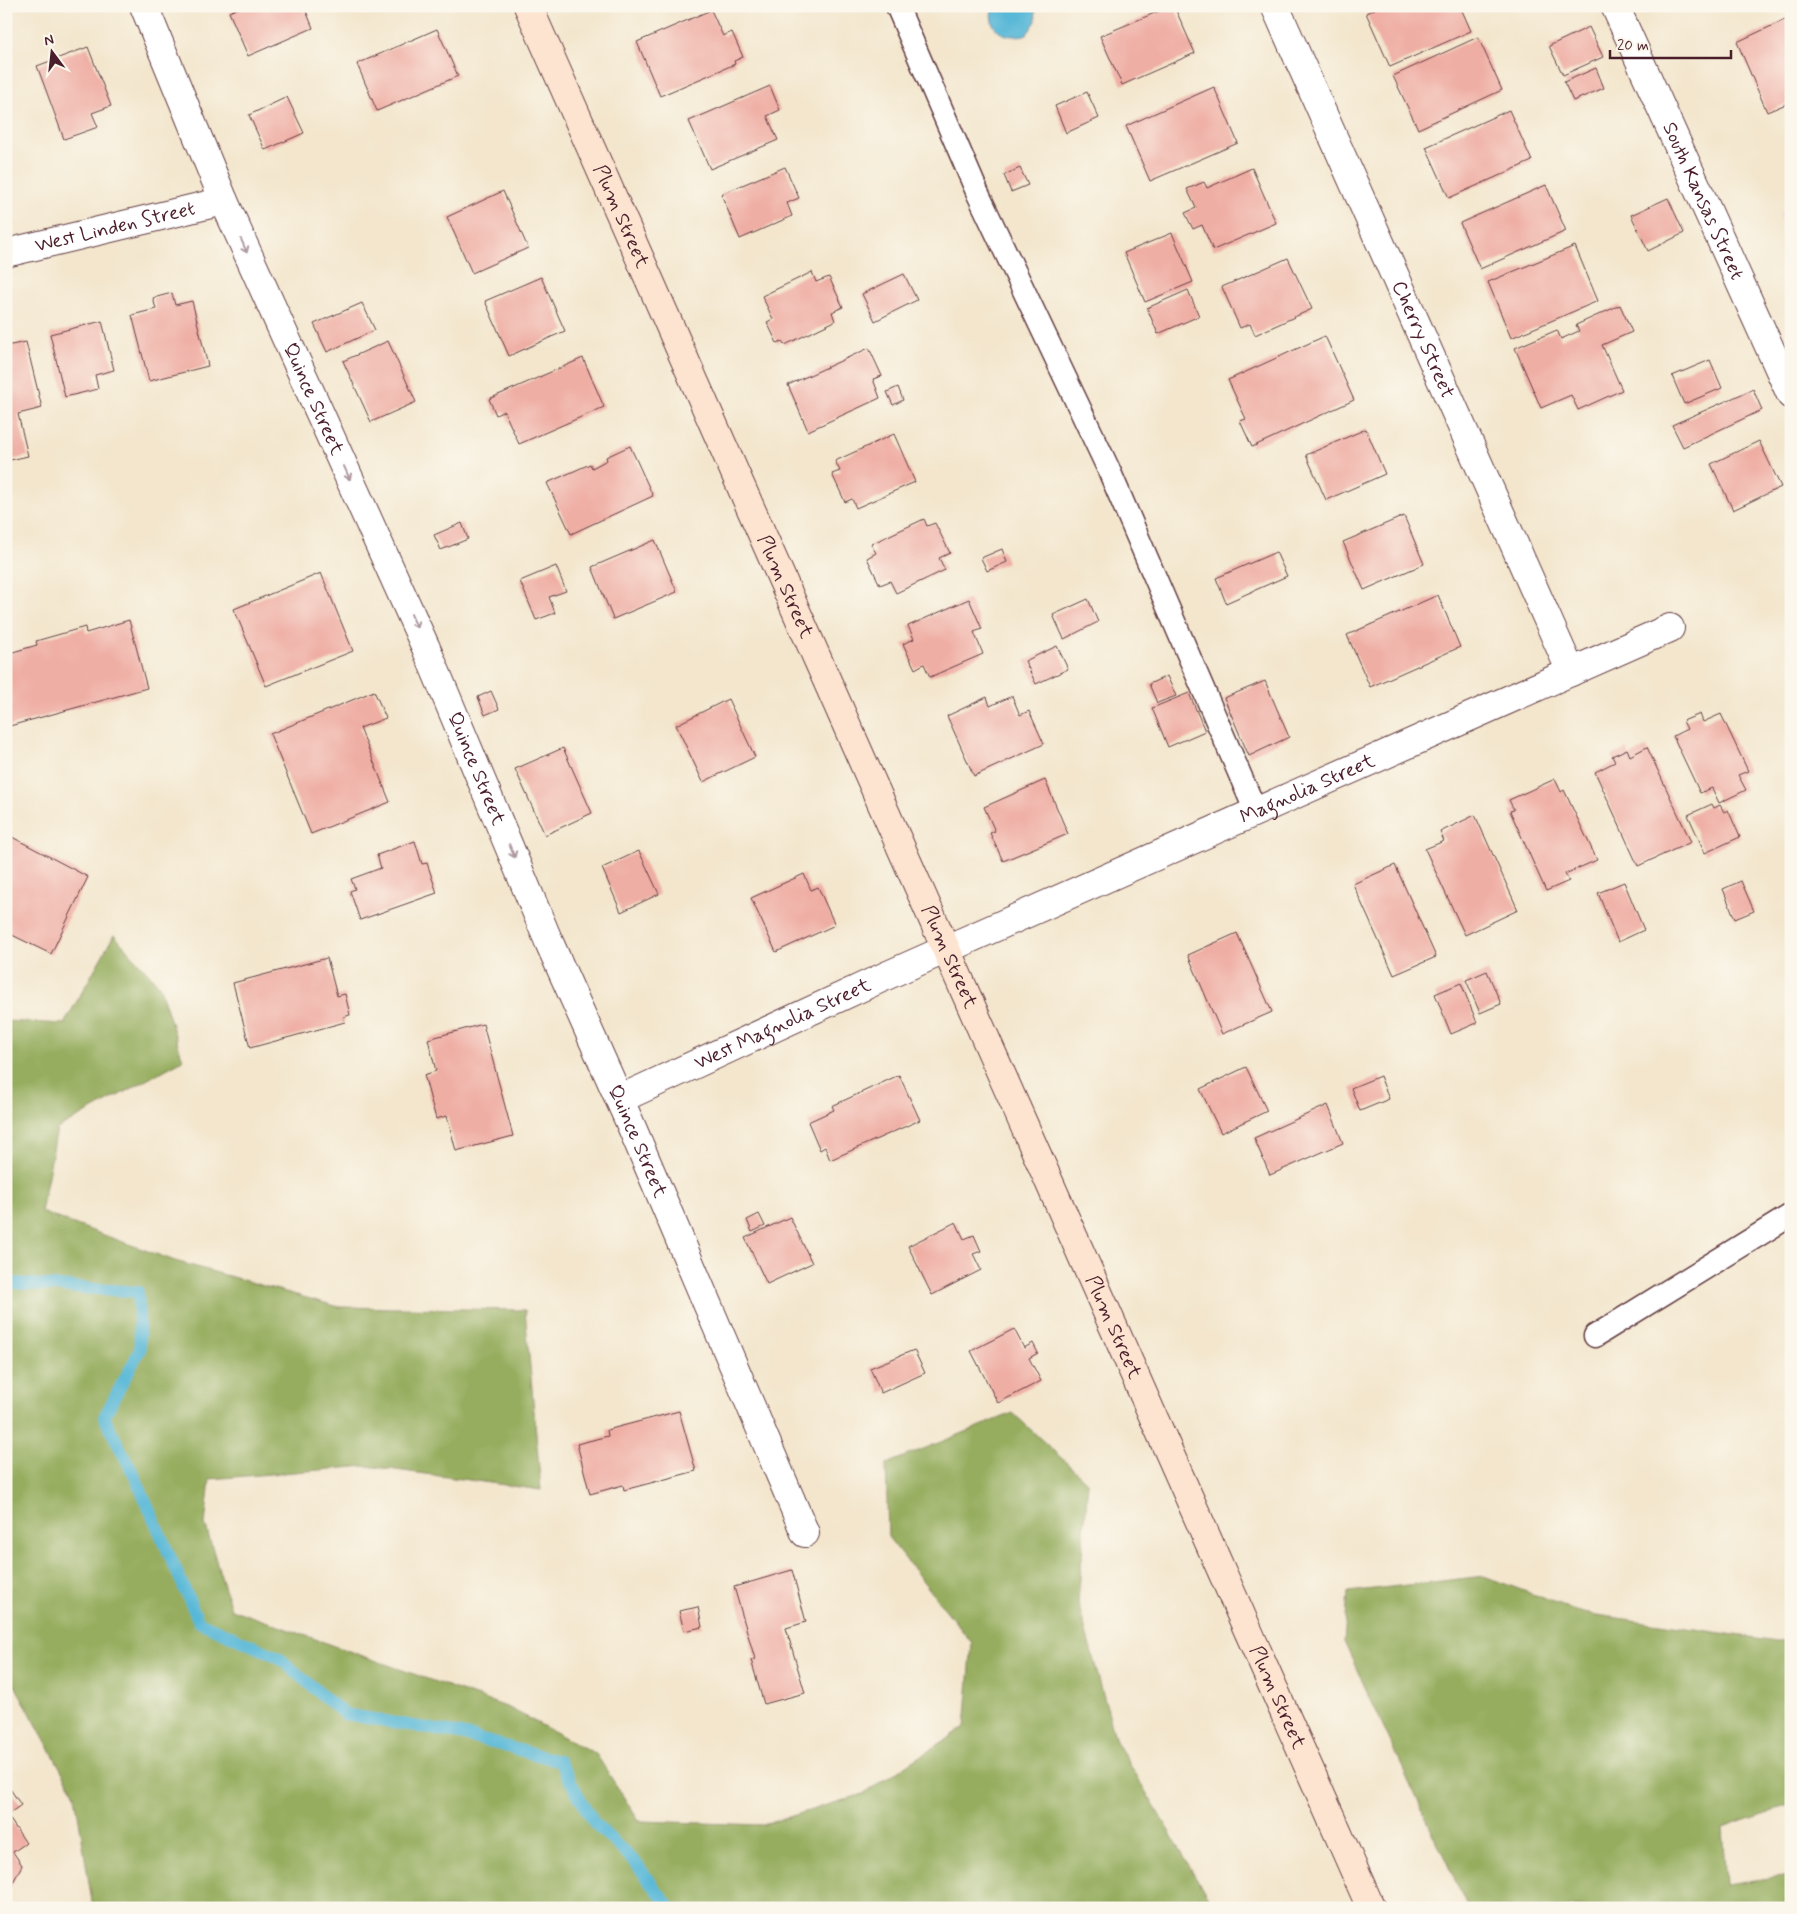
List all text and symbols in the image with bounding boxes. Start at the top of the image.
north arrow [28,28,78,78]
scale bar [1610,28,1731,60]
text: N [42,31,56,50]
text: 20 m [1617,36,1649,56]
street label: South Kansas Street [1656,118,1751,284]
street label: Plum Street [586,160,656,272]
street label: West Linden Street [32,195,198,259]
one-way arrow [239,238,249,253]
street label: Cherry Street [1385,276,1461,403]
street label: Quince Street [276,339,351,460]
one-way arrow [343,465,352,480]
street label: Plum Street [751,531,820,643]
one-way arrow [410,613,420,628]
street label: Quince Street [441,708,512,830]
street label: Magnolia Street [1235,747,1379,831]
one-way arrow [508,844,517,859]
street label: Plum Street [915,901,984,1013]
street label: West Magnolia Street [690,971,875,1076]
street label: Quince Street [601,1081,674,1202]
street label: Plum Street [1079,1271,1148,1383]
street label: Plum Street [1243,1641,1312,1754]

